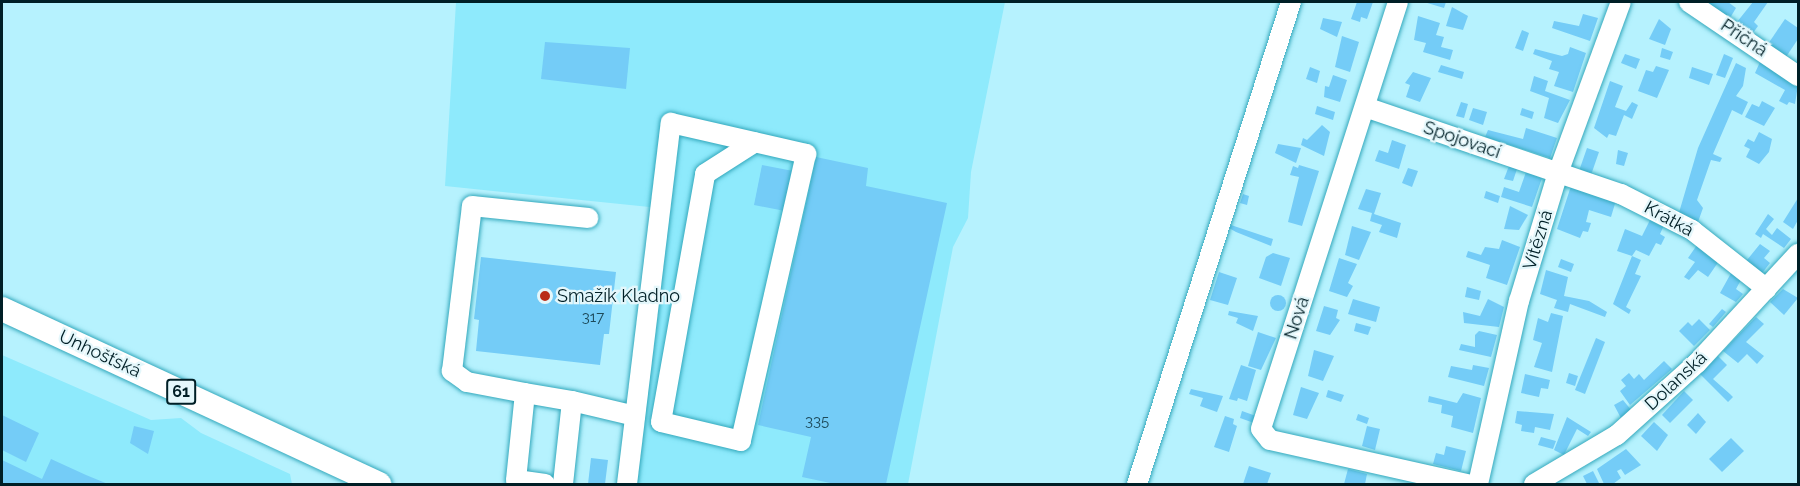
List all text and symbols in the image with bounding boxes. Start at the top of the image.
street label: Příčná [1717,15,1771,61]
street label: Spojovací [1421,117,1503,163]
street label: Krátká [1641,197,1697,241]
street label: Vítězná [1519,207,1557,273]
place label: Smažík Kladno [557,285,680,307]
marker: Smažík Kladno [538,289,552,303]
street label: Nová [1280,294,1314,342]
house number: 317 [582,309,604,327]
street label: Unhošťská [56,326,144,382]
street label: Dolanská [1641,347,1711,415]
road number: 61 [166,379,196,405]
house number: 335 [805,413,829,431]

